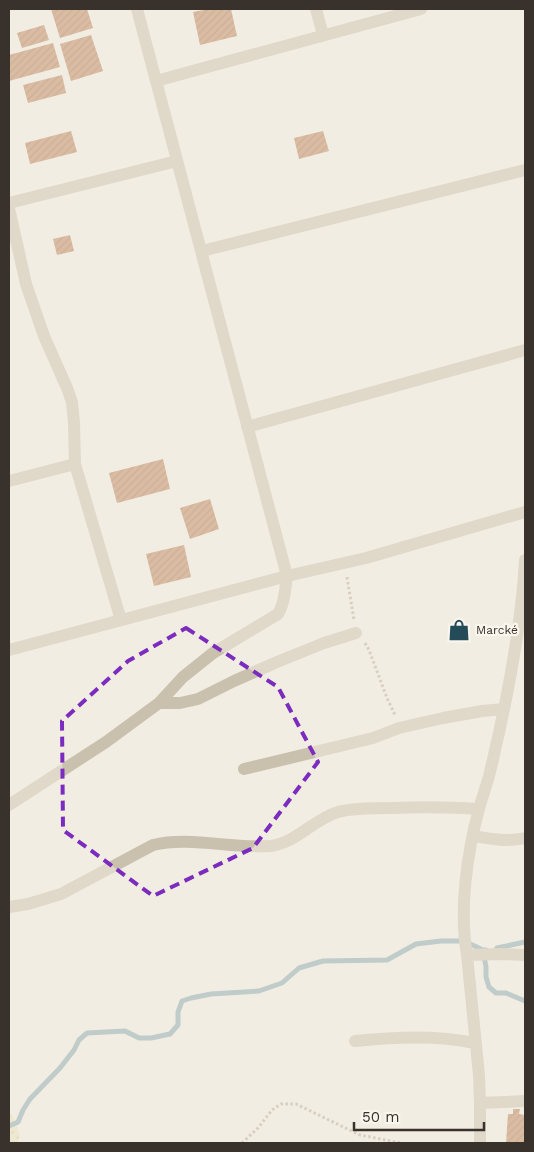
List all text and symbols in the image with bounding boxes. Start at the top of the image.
shop icon: Marcké [446,617,472,643]
place label: Marcké [476,623,518,637]
scale bar [354,1100,484,1132]
text: 50 m [362,1108,399,1126]

